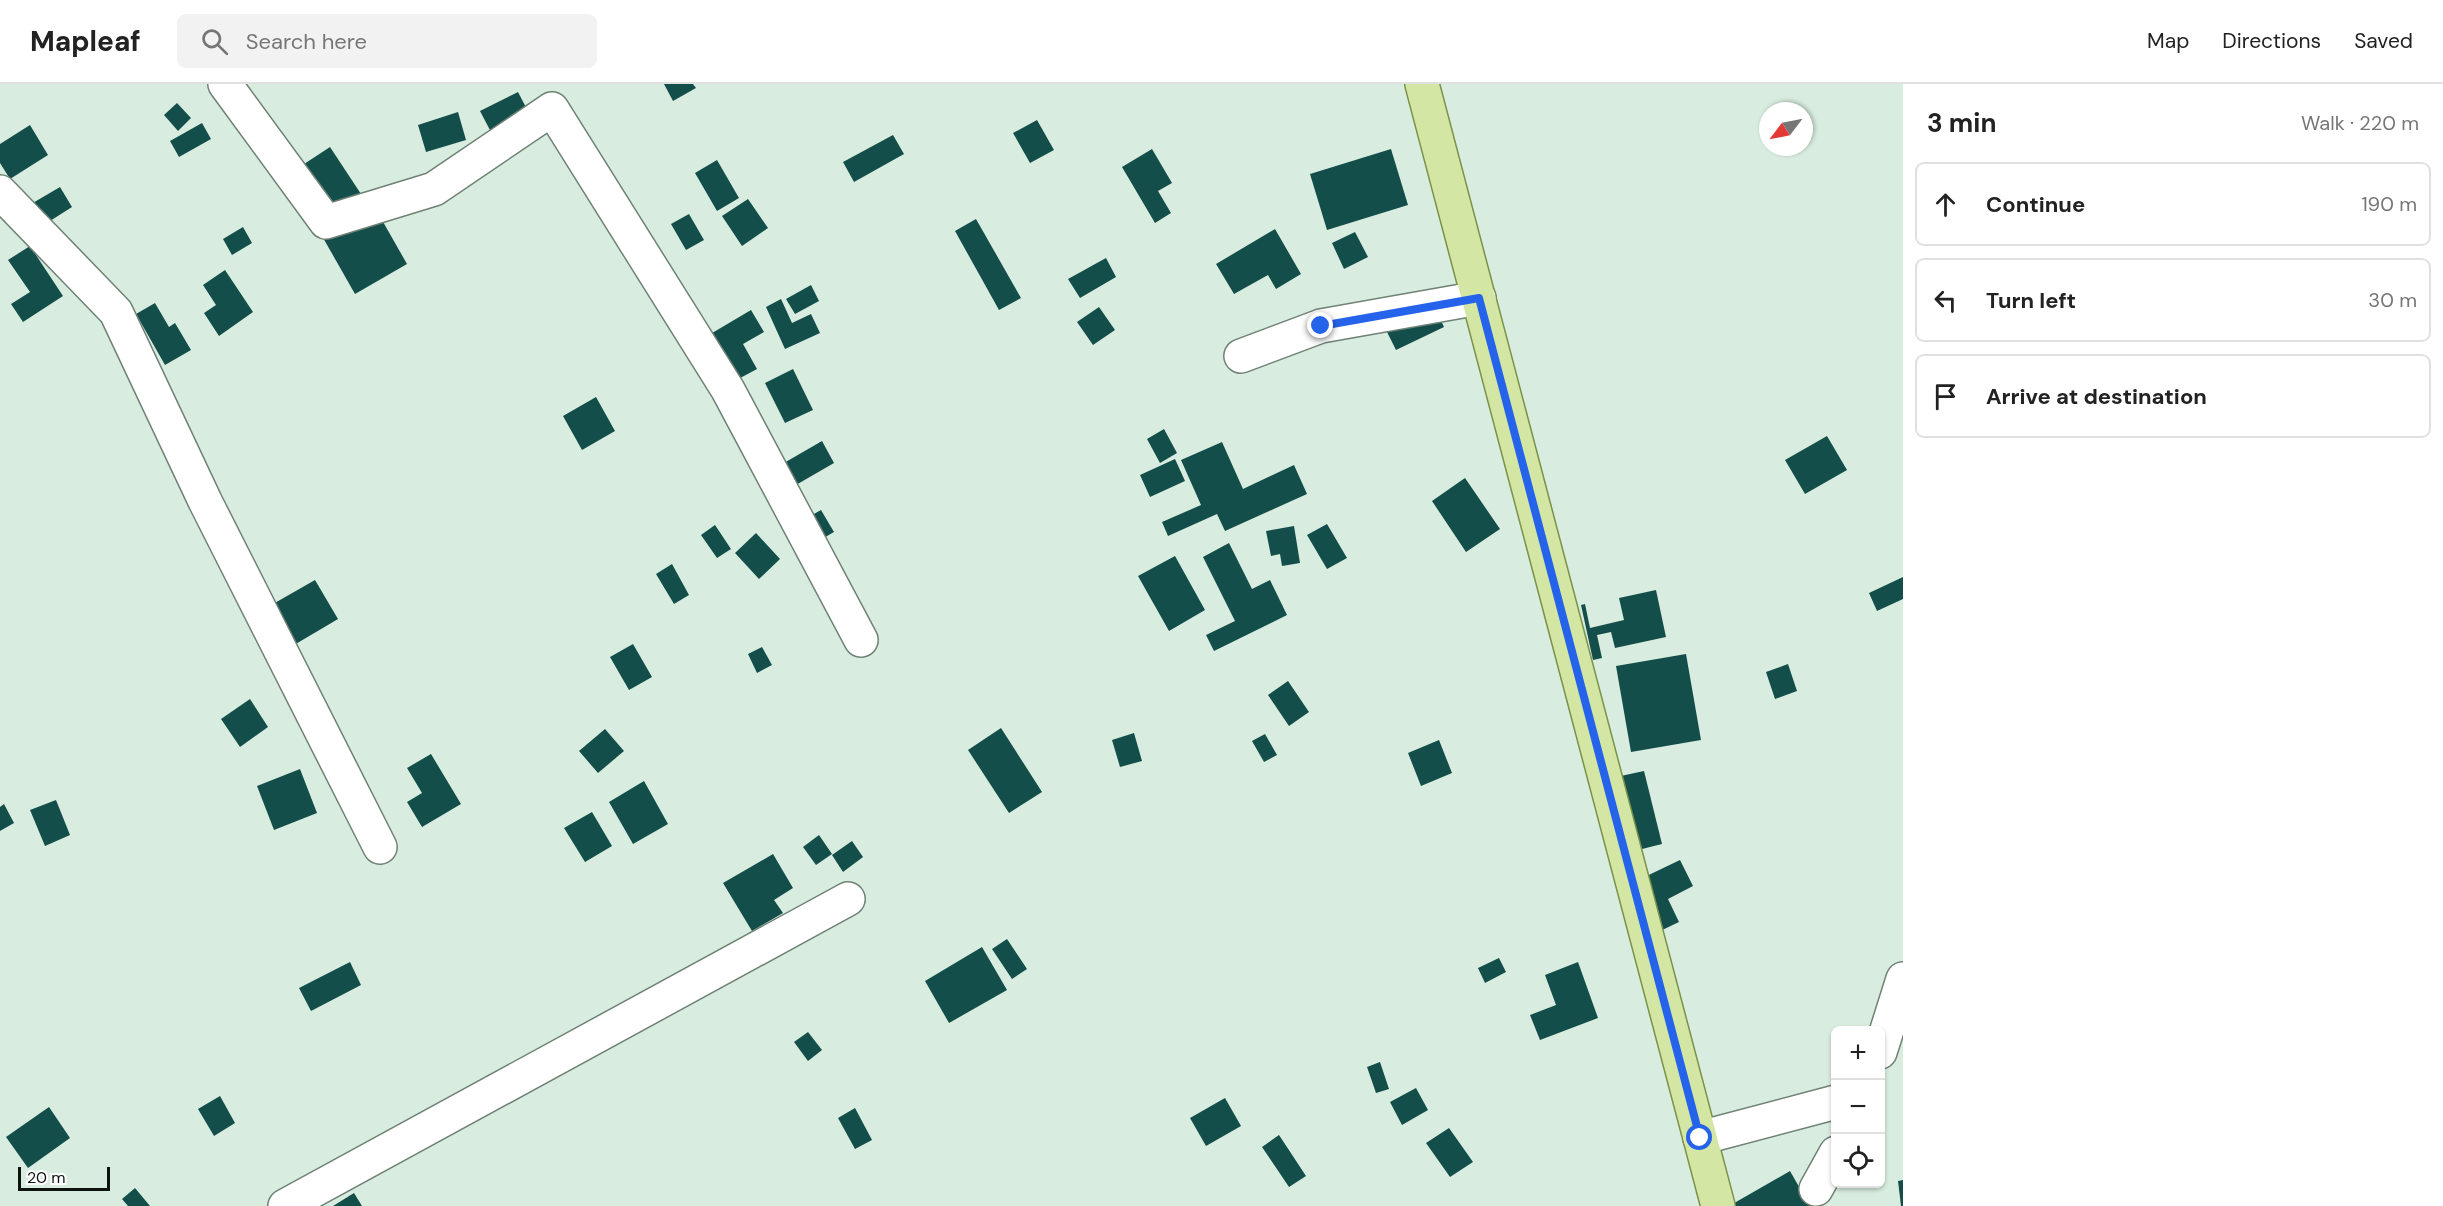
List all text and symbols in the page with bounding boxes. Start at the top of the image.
search box [177,14,597,68]
text: Mapleaf [30,23,141,60]
icon: search [198,25,231,58]
text: Search here [246,27,367,56]
text: Map [2147,27,2189,55]
text: Directions [2222,27,2321,55]
text: Saved [2354,27,2413,55]
north arrow [1759,102,1813,156]
text: 3 min [1927,106,1996,140]
text: Walk · 220 m [2301,110,2419,136]
icon: ahead [1929,188,1962,221]
text: Continue [1986,190,2085,219]
text: 190 m [2361,191,2417,217]
icon: left [1929,284,1962,317]
text: Turn left [1986,286,2076,315]
text: 30 m [2368,287,2417,313]
route end [1307,312,1333,338]
icon: arrive [1929,380,1962,413]
text: Arrive at destination [1986,382,2207,411]
map controls [1831,1026,1885,1188]
button: + [1831,1026,1885,1080]
button: − [1831,1080,1885,1134]
route start [1686,1124,1712,1150]
button: locate [1831,1134,1885,1188]
scale bar [18,1164,110,1192]
text: 20 m [27,1167,66,1188]

